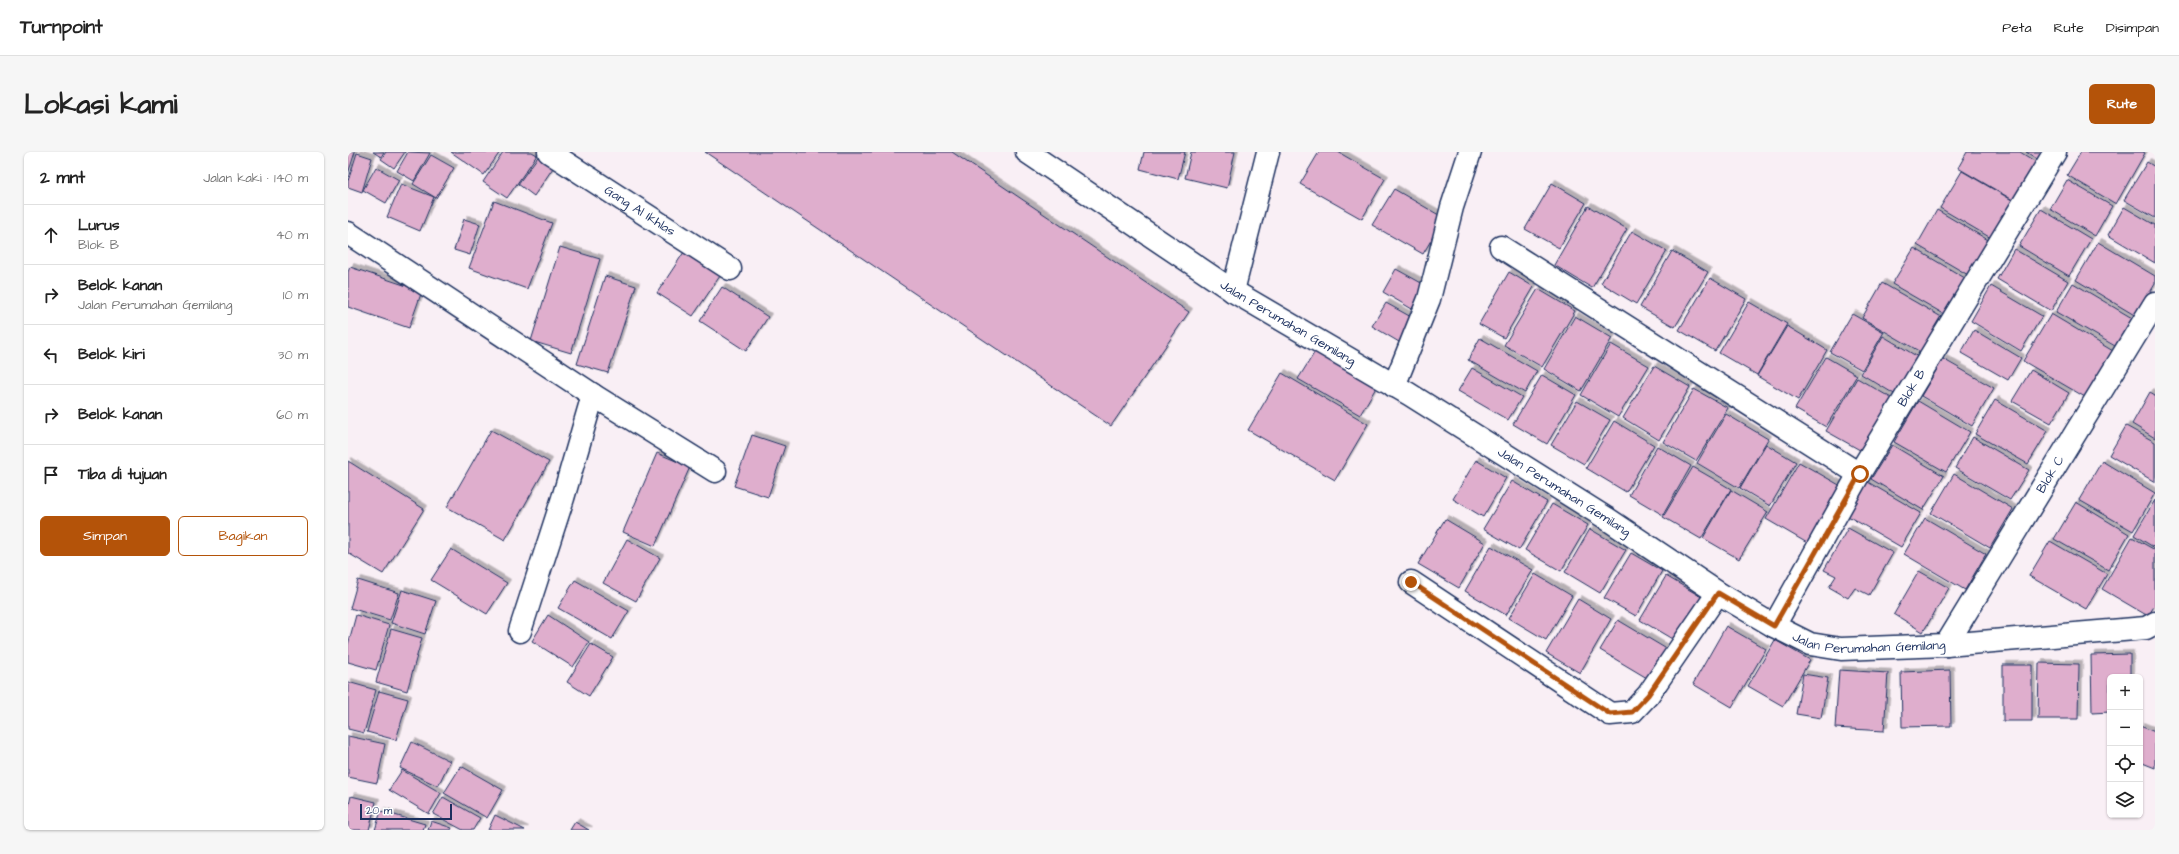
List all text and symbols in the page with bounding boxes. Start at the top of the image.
text: Turnpoint [20,14,103,41]
text: Peta [2002,18,2032,38]
text: Rute [2054,18,2084,38]
text: Disimpan [2106,18,2159,38]
button: Rute [2089,84,2155,124]
text: Lokasi kami [24,85,178,124]
text: 2 mnt [40,166,85,190]
text: Jalan kaki · 140 m [203,169,308,187]
street label: Gang Al Ikhlas [601,181,679,241]
text: Lurus [78,215,119,236]
icon: ahead [40,224,62,246]
text: 40 m [276,226,308,244]
text: Blok B [78,236,119,254]
text: Belok kanan [78,275,162,296]
street label: Jalan Perumahan Gemilang [1217,276,1359,371]
icon: right [40,284,62,306]
text: 10 m [283,286,308,304]
text: Jalan Perumahan Gemilang [78,296,232,314]
icon: left [40,344,62,366]
text: Belok kiri [78,344,145,365]
text: 30 m [278,346,308,364]
street label: Blok B [1893,366,1930,410]
icon: right [40,404,62,426]
text: Belok kanan [78,404,162,425]
text: 60 m [276,406,308,424]
street label: Jalan Perumahan Gemilang [1494,443,1635,542]
street label: Blok C [2032,452,2069,497]
icon: arrive [40,464,62,486]
text: Tiba di tujuan [78,464,167,485]
route start [1851,465,1869,483]
button: Simpan [40,516,170,556]
button: Bagikan [178,516,308,556]
route end [1402,573,1420,591]
street label: Jalan Perumahan Gemilang [1789,628,1946,658]
map controls [2107,674,2143,818]
button: + [2107,674,2143,710]
button: − [2107,710,2143,746]
button: locate [2107,746,2143,782]
button: layers [2107,782,2143,818]
scale bar [360,802,452,821]
text: 20 m [366,803,392,818]

